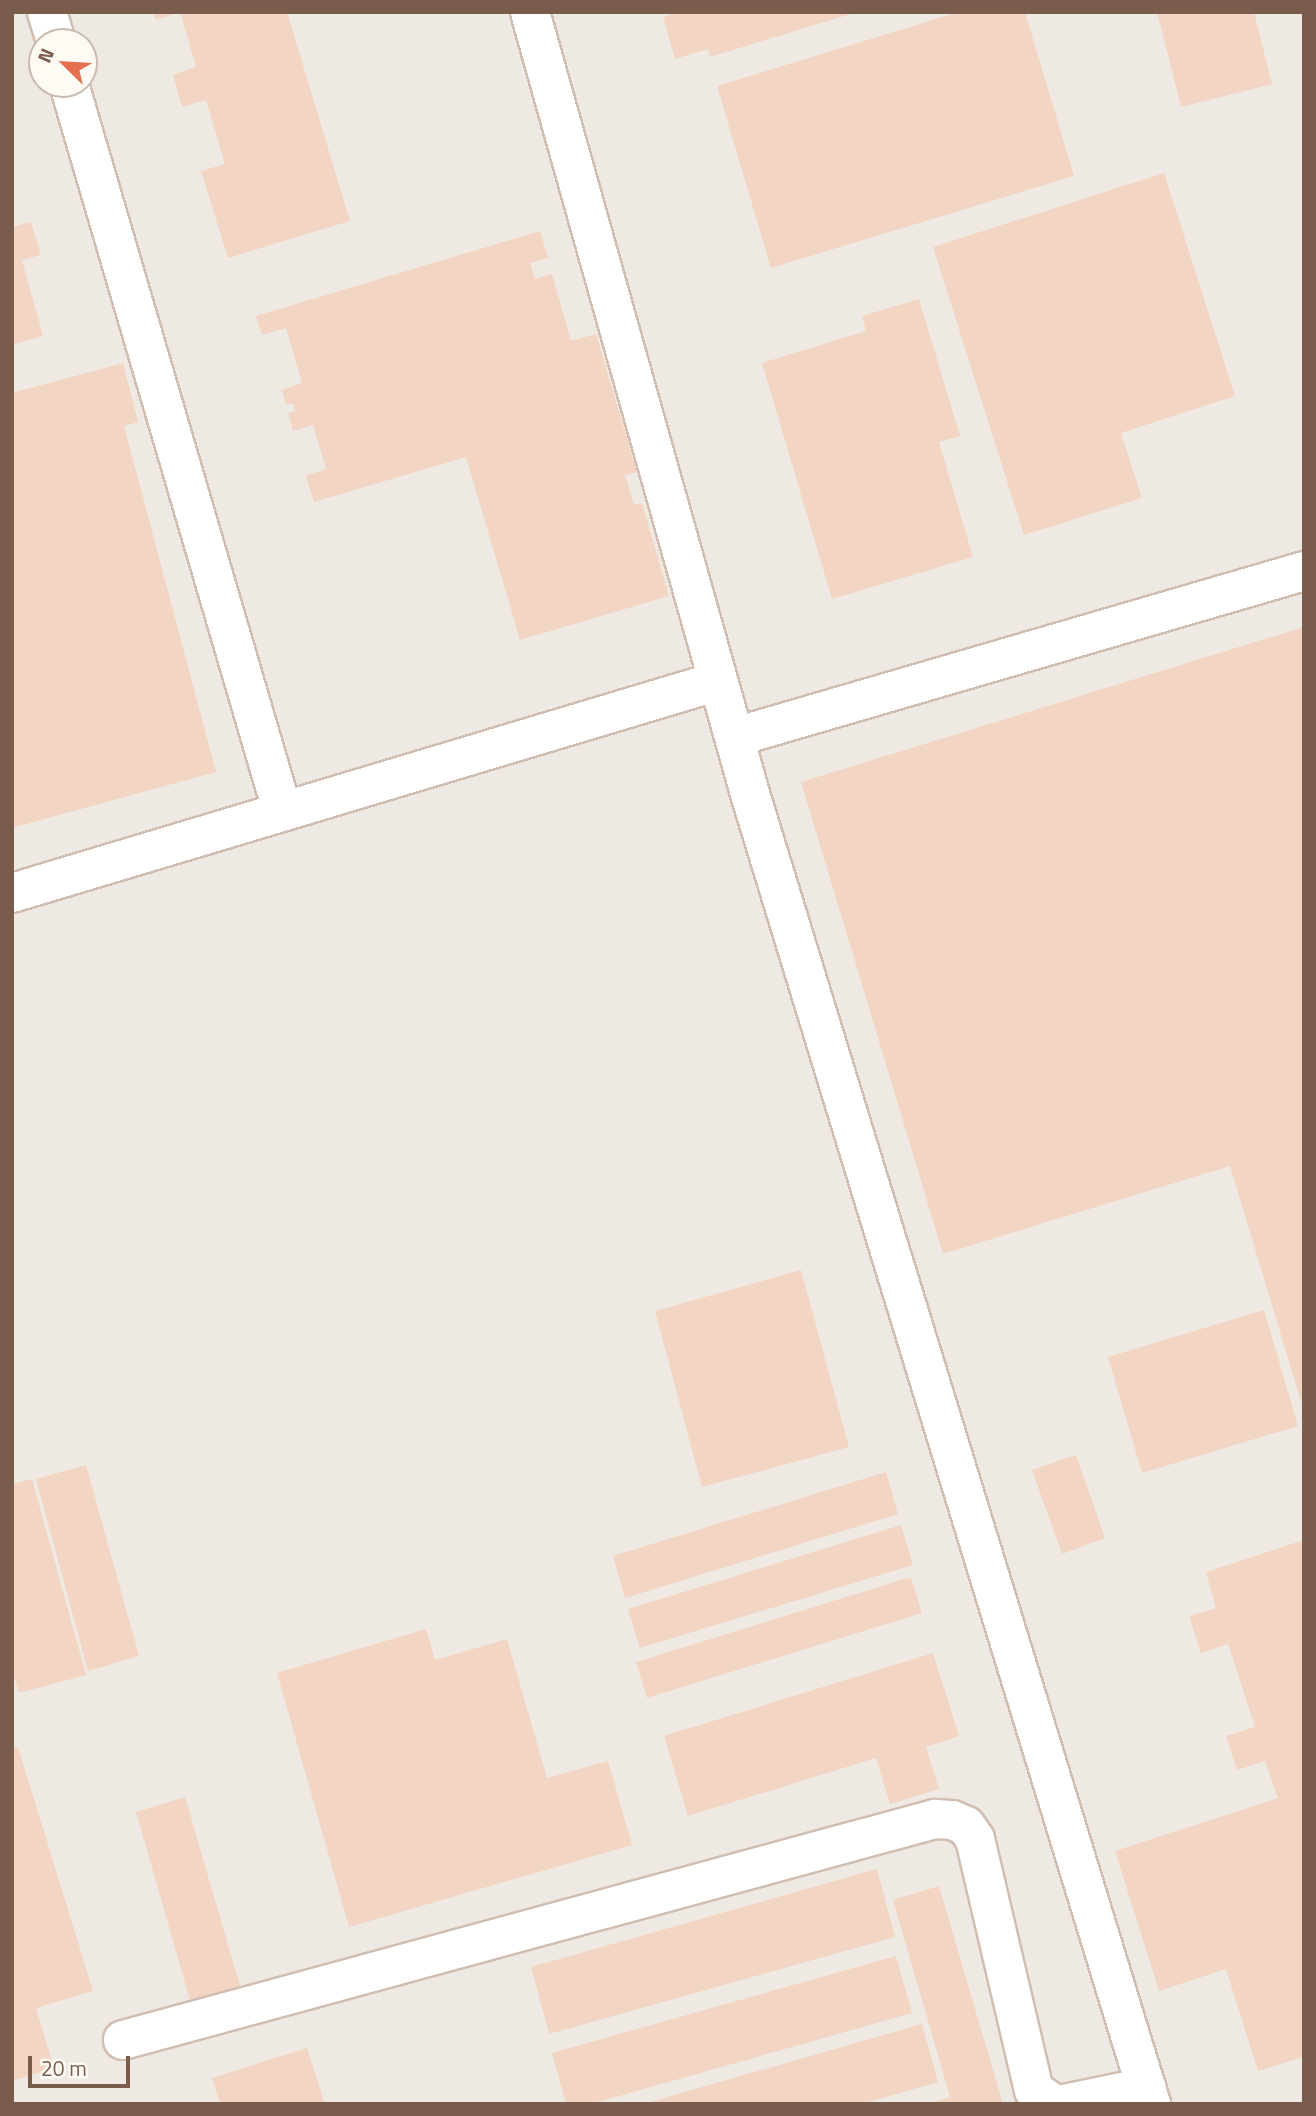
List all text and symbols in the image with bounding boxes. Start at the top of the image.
north arrow [28,28,98,98]
text: N [29,43,61,67]
scale bar [32,2042,133,2086]
text: 20 m [41,2052,87,2084]

